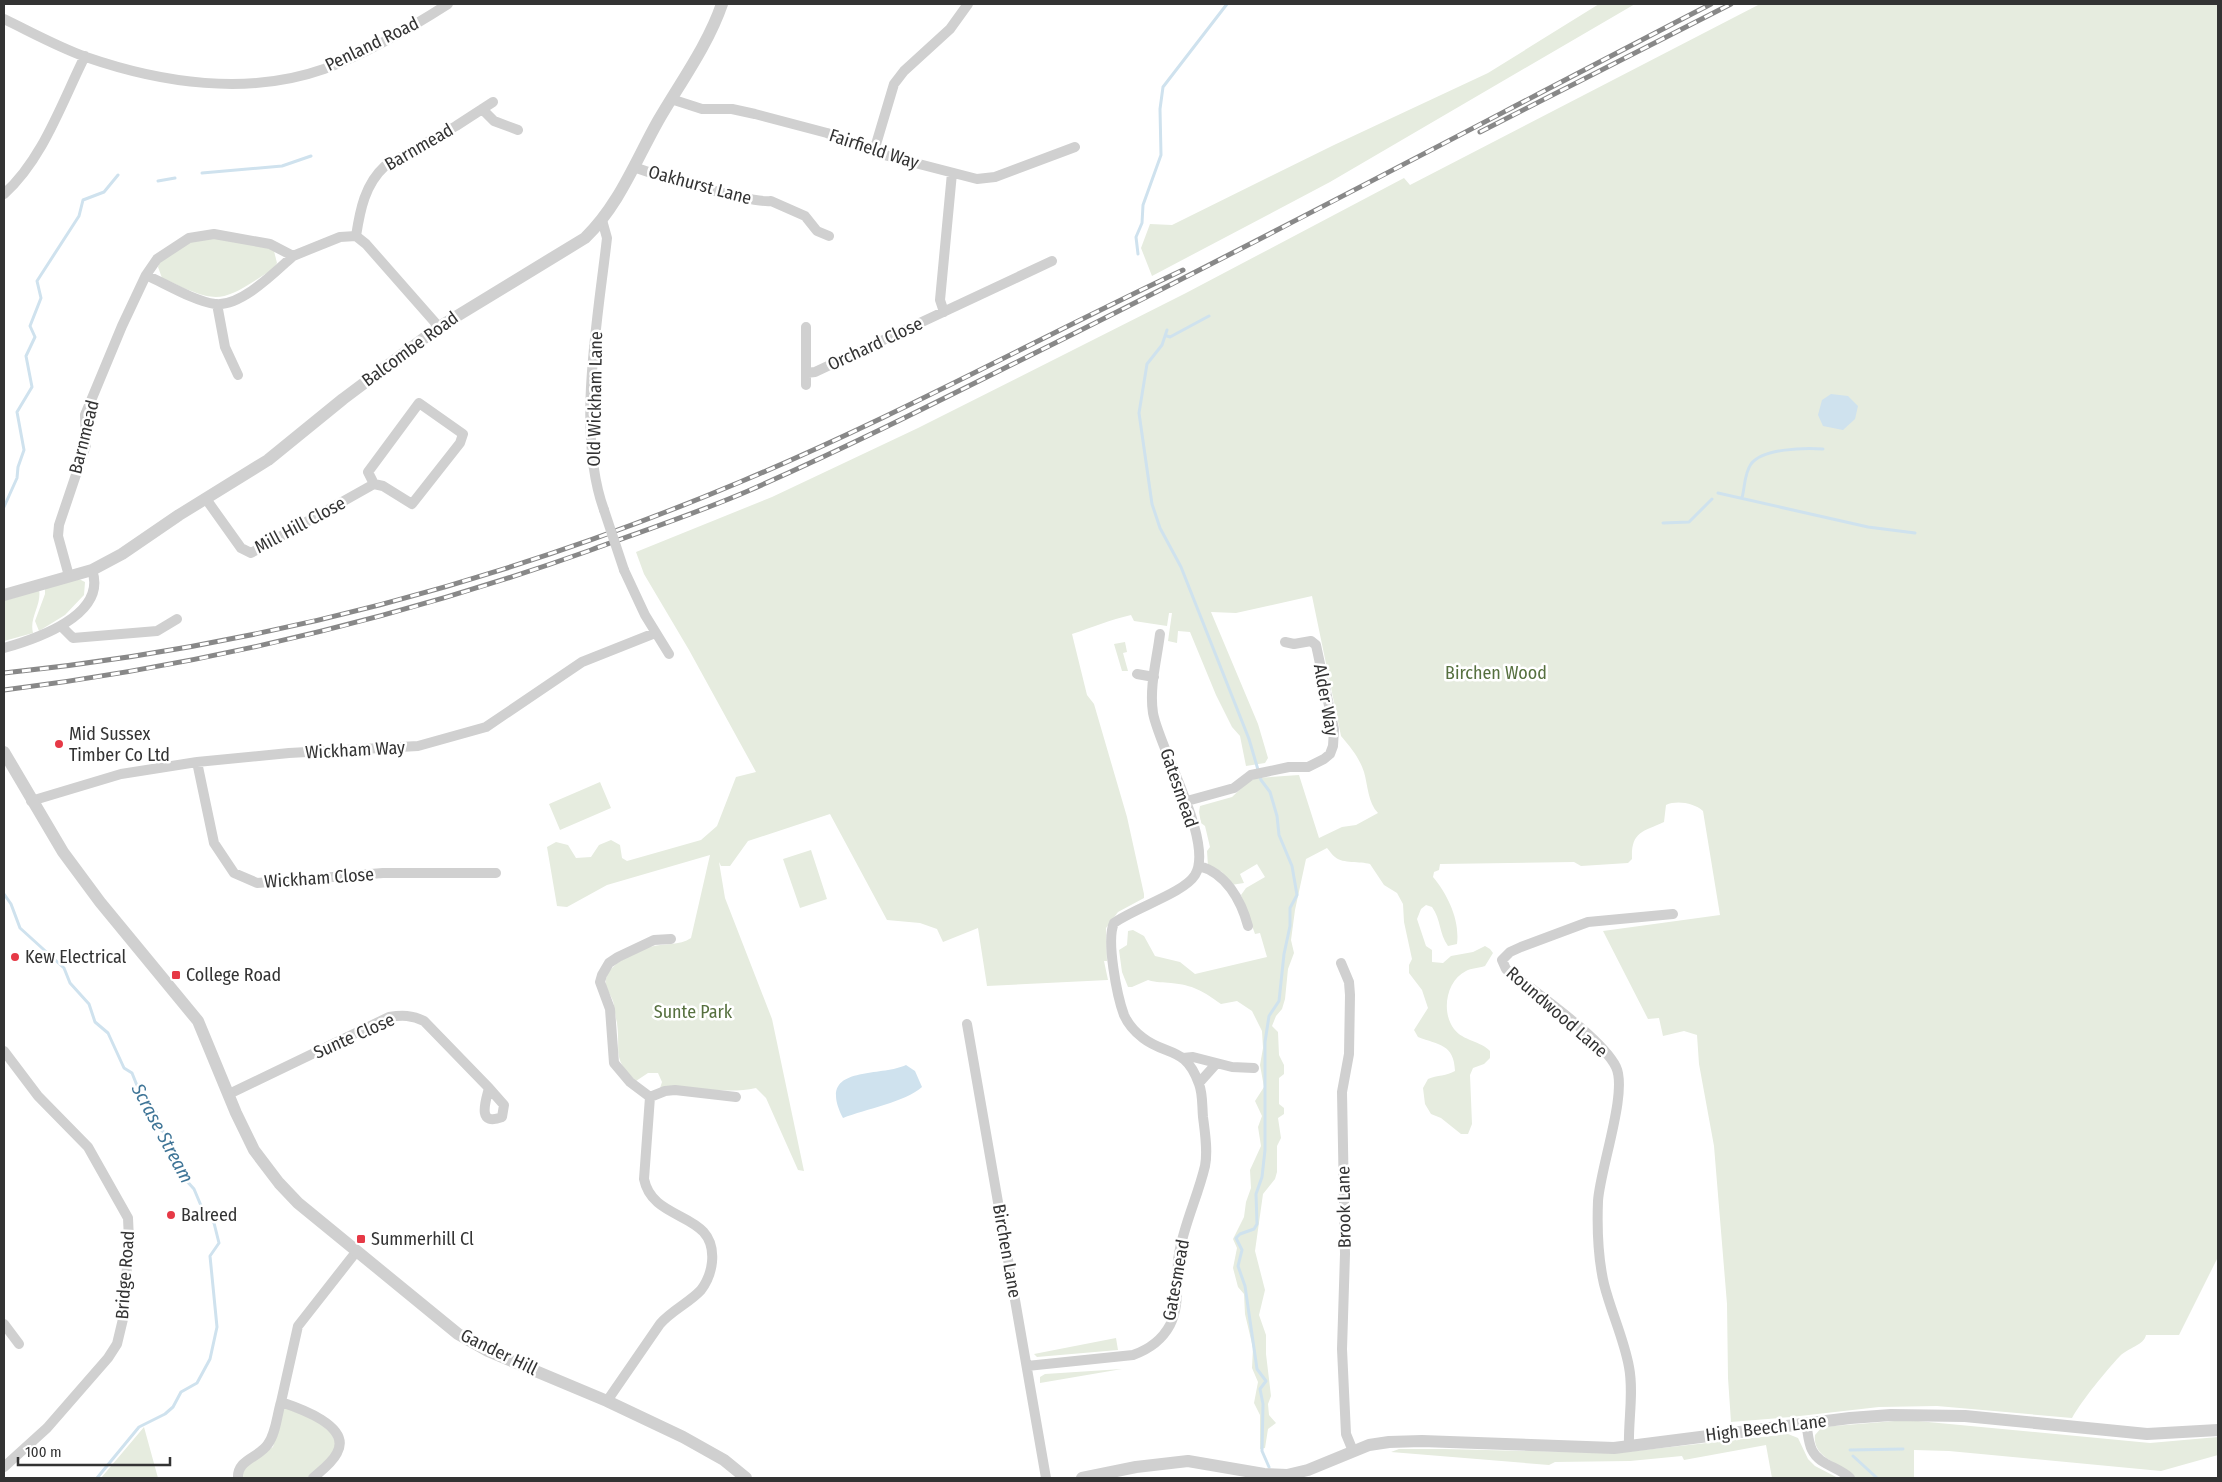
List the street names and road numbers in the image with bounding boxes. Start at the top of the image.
street label: Penland Road [322,12,422,76]
street label: Barnmead [381,119,457,175]
street label: Fairfield Way [826,124,922,174]
street label: Oakhurst Lane [646,161,754,209]
street label: Balcombe Road [357,307,463,391]
street label: Orchard Close [824,312,926,376]
street label: Old Wickham Lane [583,331,607,467]
street label: Barnmead [64,398,104,476]
street label: Mill Hill Close [251,492,349,558]
street label: Alder Way [1309,662,1343,738]
street label: Wickham Way [304,736,406,764]
street label: Gatesmead [1155,745,1203,831]
street label: Wickham Close [263,863,375,893]
street label: Roundwood Lane [1502,962,1612,1062]
street label: Sunte Close [310,1008,398,1064]
street label: Brook Lane [1332,1166,1356,1248]
street label: Birchen Lane [988,1202,1026,1300]
street label: Bridge Road [111,1230,139,1320]
street label: Gatesmead [1158,1238,1194,1322]
street label: Gander Hill [457,1324,541,1380]
street label: High Beech Lane [1704,1410,1828,1446]

